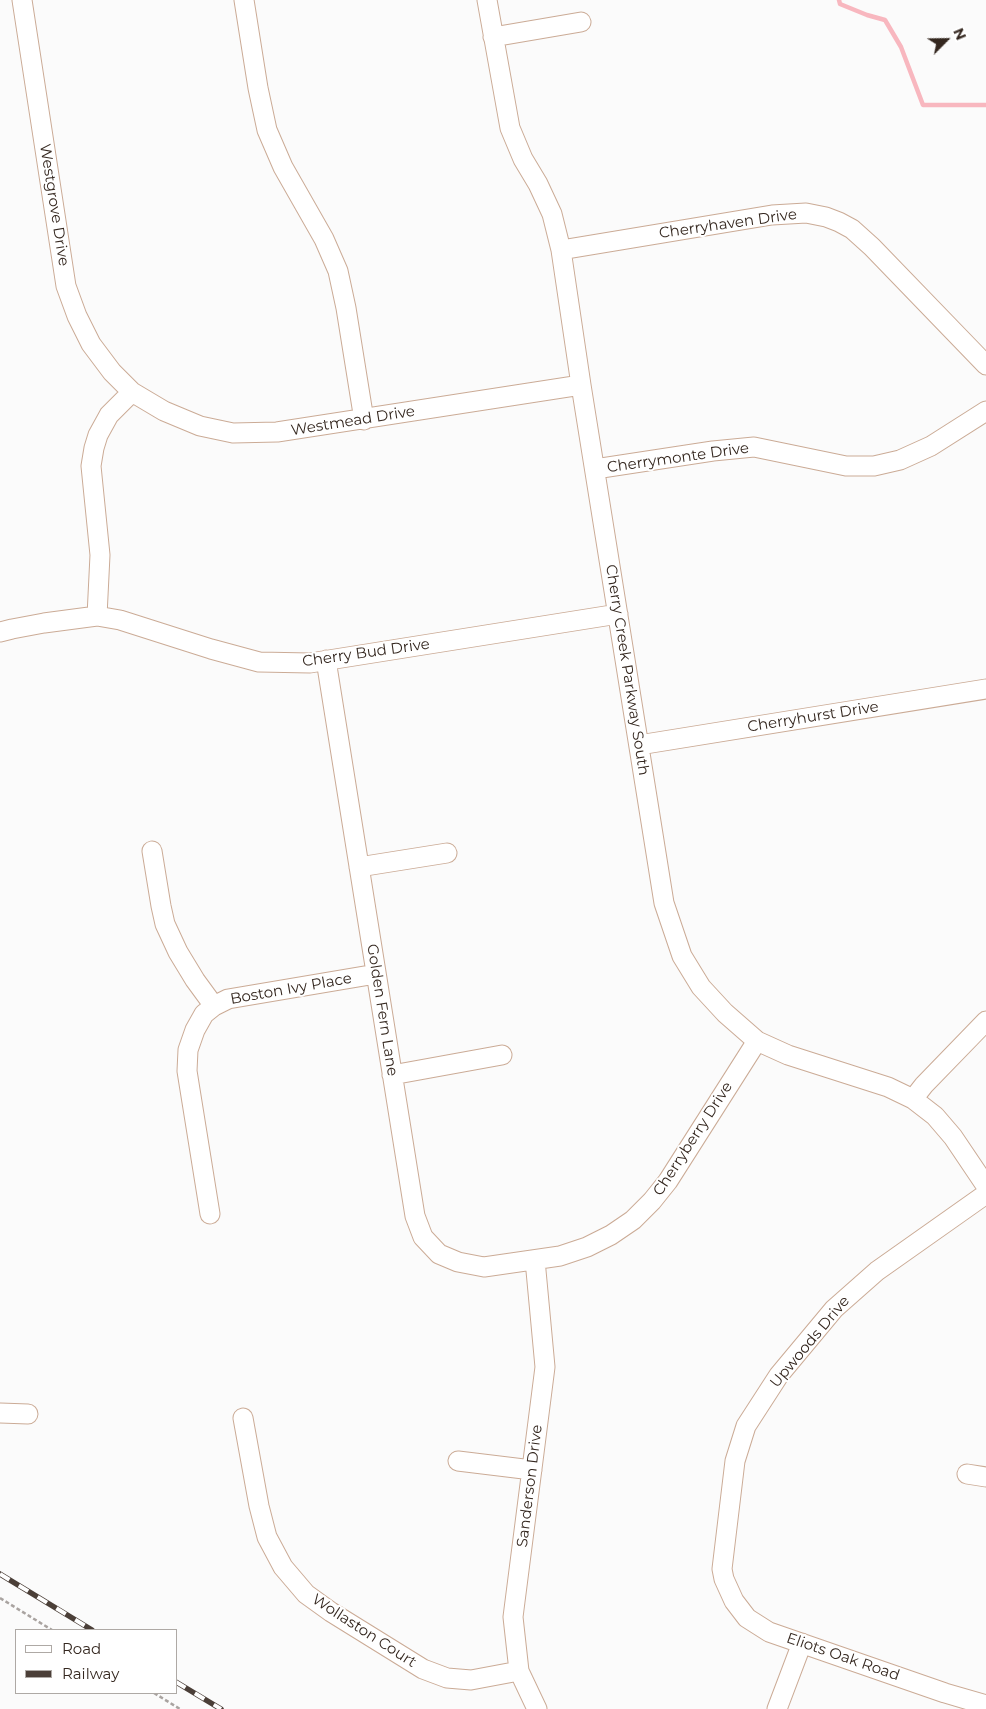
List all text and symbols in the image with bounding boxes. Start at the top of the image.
north arrow [921,15,971,65]
text: N [949,25,970,43]
street label: Westgrove Drive [35,143,73,267]
street label: Cherryhaven Drive [658,205,798,243]
street label: Westmead Drive [290,402,416,440]
street label: Cherrymonte Drive [606,439,750,477]
street label: Cherry Creek Parkway South [601,563,653,777]
street label: Cherry Bud Drive [301,635,431,671]
street label: Cherryhurst Drive [746,698,880,736]
street label: Golden Fern Lane [363,943,401,1077]
street label: Boston Ivy Place [229,969,353,1009]
street label: Cherryberry Drive [649,1079,737,1199]
street label: Upwoods Drive [766,1292,854,1392]
street label: Sanderson Drive [514,1424,546,1548]
street label: Wollaston Court [308,1591,420,1671]
legend [15,1629,178,1694]
street label: Eliots Oak Road [784,1629,902,1685]
text: Road [62,1639,101,1658]
text: Railway [62,1664,119,1683]

